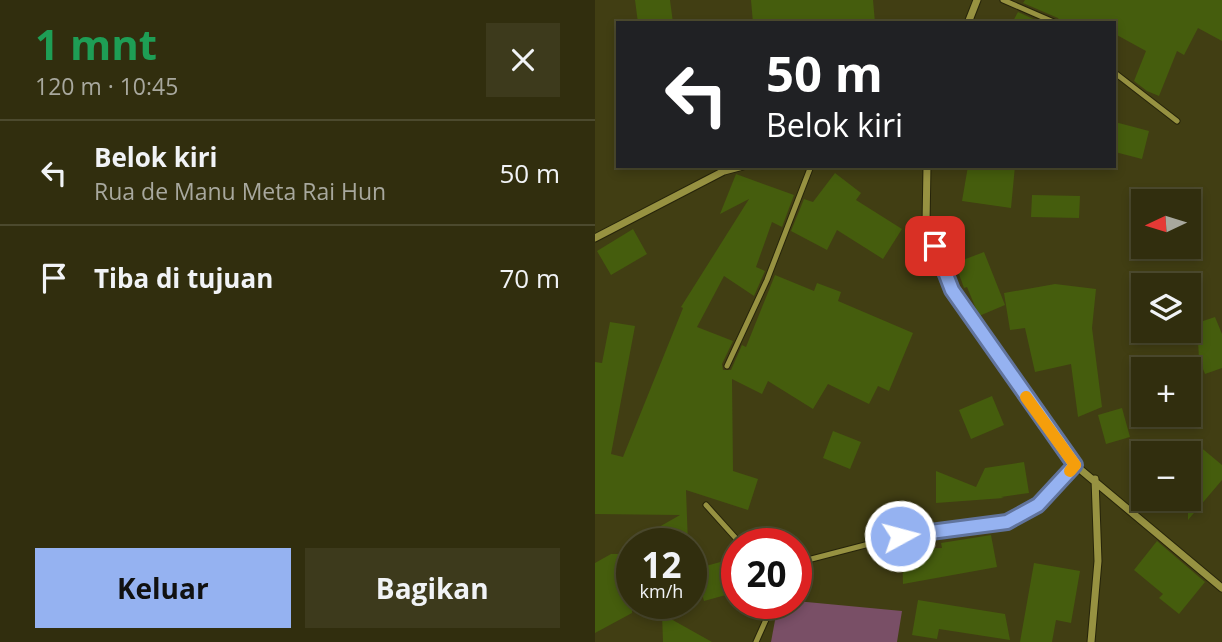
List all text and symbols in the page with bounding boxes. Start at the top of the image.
text: 1 mnt [35,15,157,72]
button: close [486,23,560,97]
text: 50 m [766,40,883,106]
icon: left [651,49,742,140]
text: 120 m · 10:45 [35,70,178,102]
text: Belok kiri [766,103,903,146]
text: Belok kiri [94,139,218,175]
icon: left [35,154,73,192]
text: 50 m [499,155,560,191]
text: Rua de Manu Meta Rai Hun [94,175,386,207]
north arrow [1131,189,1201,259]
map controls [1131,189,1201,511]
pin [905,216,965,276]
icon: arrive [916,227,954,265]
icon: arrive [35,259,73,297]
text: Tiba di tujuan [94,260,273,296]
text: 70 m [499,260,560,296]
button: layers [1131,273,1201,343]
button: + [1131,357,1201,427]
button: − [1131,441,1201,511]
position arrow [863,499,937,573]
speed limit sign: 20 [721,528,812,619]
text: 12 [641,541,682,588]
button: Keluar [35,548,291,628]
button: Bagikan [305,548,560,628]
text: km/h [640,579,683,603]

